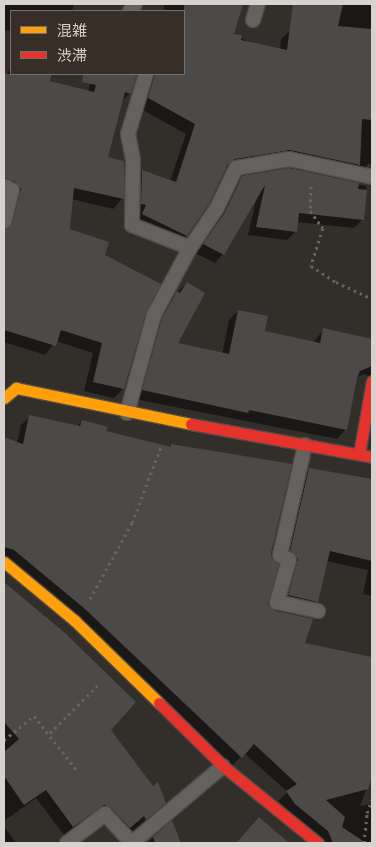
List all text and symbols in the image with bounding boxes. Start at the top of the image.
legend [10,10,185,75]
text: 混雑 [57,21,87,41]
text: 渋滞 [57,46,87,66]

